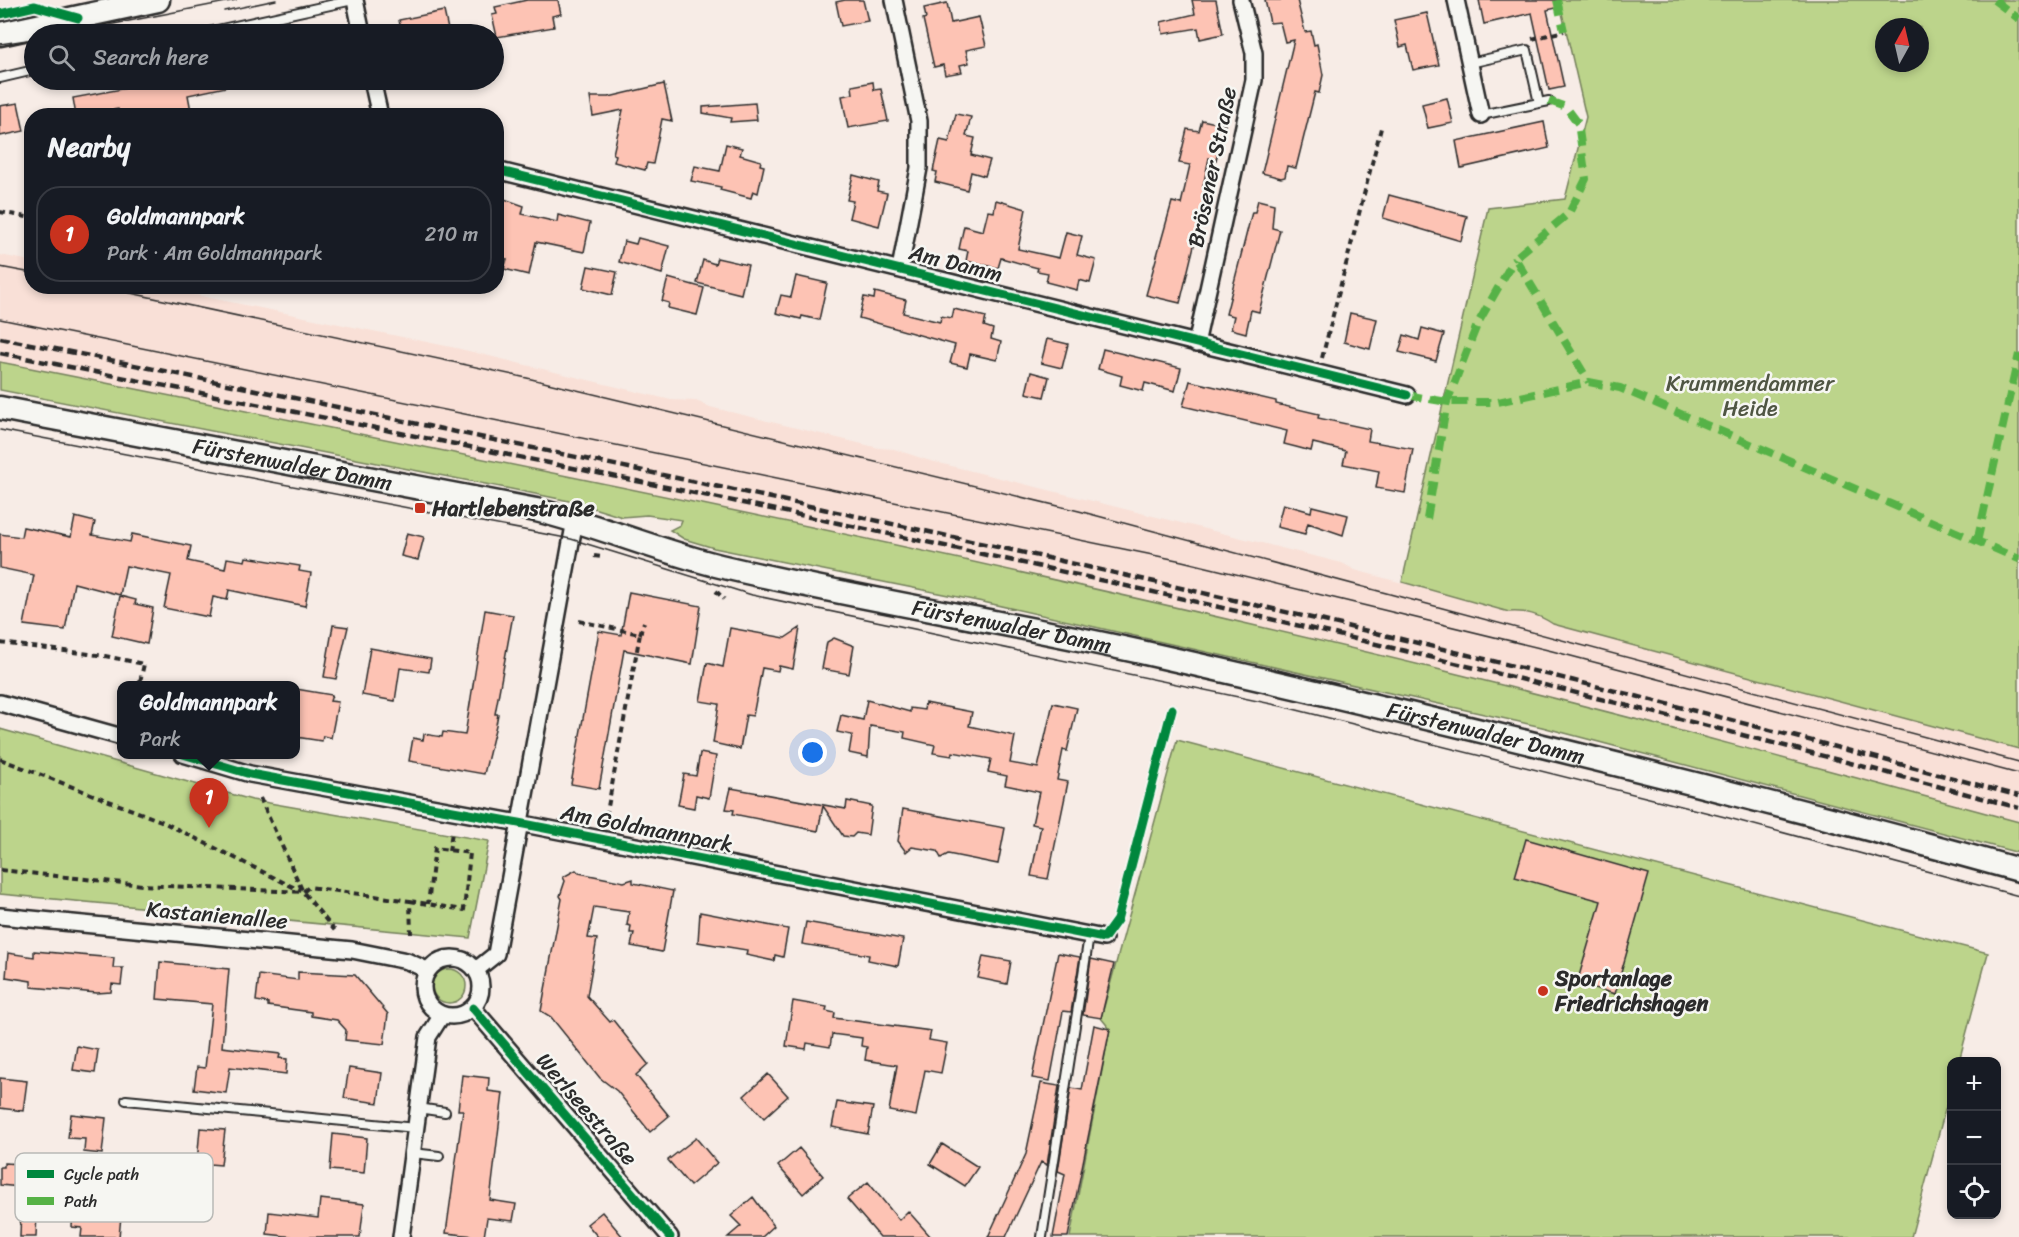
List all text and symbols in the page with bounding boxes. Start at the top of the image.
north arrow [1875,18,1929,72]
search box [24,24,504,90]
text: Search here [93,38,209,77]
icon: search [45,41,78,74]
street label: Brösener Straße [1176,83,1248,251]
text: Nearby [48,124,130,170]
text: Goldmannpark [107,197,245,236]
text: 1 [65,217,74,252]
text: 210 m [425,217,478,252]
street label: Am Damm [904,232,1007,293]
text: Park · Am Goldmannpark [107,236,323,271]
park label: Krummendammer Heide [1666,364,1836,428]
street label: Fürstenwalder Damm [190,426,396,502]
place label: Hartlebenstraße [431,489,595,528]
marker: Hartlebenstraße [413,501,427,515]
street label: Fürstenwalder Damm [909,587,1115,665]
popup [117,681,300,759]
text: Goldmannpark [140,683,277,722]
street label: Fürstenwalder Damm [1383,690,1589,775]
text: Park [140,722,181,757]
your location [798,738,827,767]
pin: 1 [190,778,228,828]
street label: Am Goldmannpark [556,792,737,864]
street label: Kastanienallee [145,889,289,941]
place label: Sportanlage Friedrichshagen [1554,959,1709,1023]
marker: Sportanlage Friedrichshagen [1536,984,1550,998]
street label: Werlseestraße [526,1043,648,1175]
map controls [1947,1057,2001,1219]
button: + [1947,1057,2001,1111]
button: − [1947,1111,2001,1165]
legend [15,1153,213,1222]
text: Cycle path [64,1160,139,1189]
button: locate [1947,1165,2001,1219]
text: Path [64,1187,97,1216]

